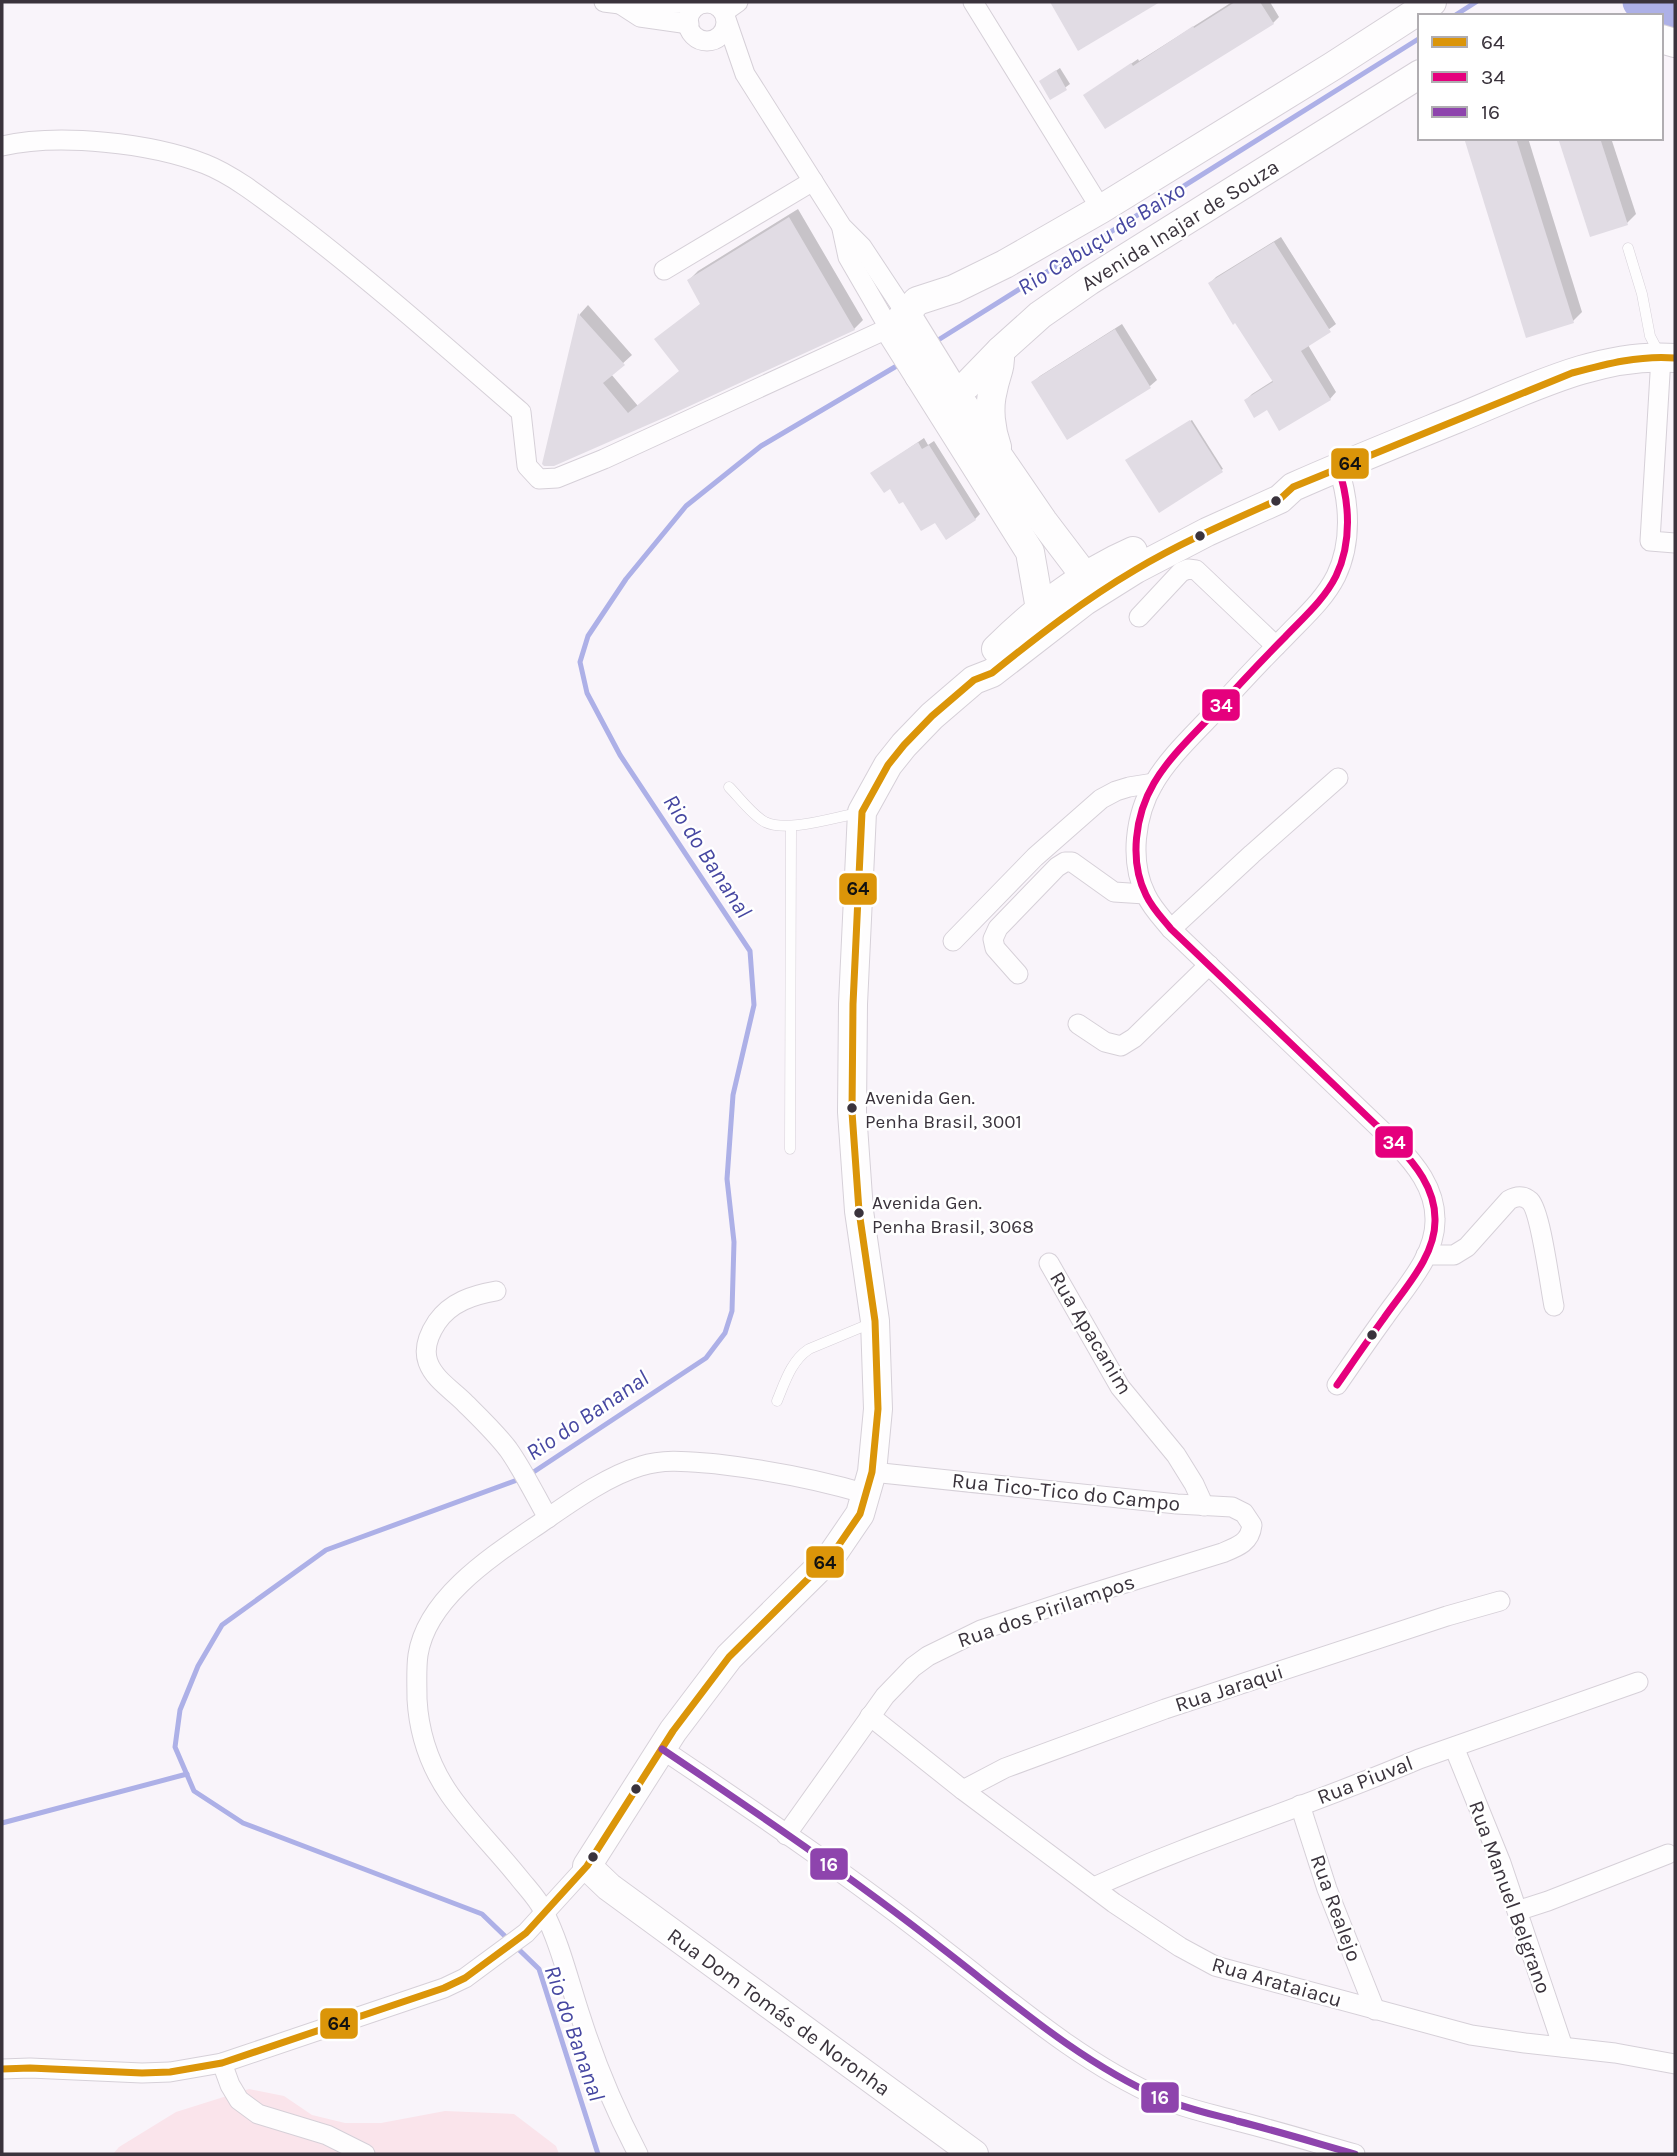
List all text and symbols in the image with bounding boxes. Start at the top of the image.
legend [1418,14,1663,140]
text: 64 [1481,30,1505,54]
text: 34 [1481,65,1505,89]
text: 16 [1481,100,1500,124]
street label: Avenida Inajar de Souza [1077,154,1283,296]
water label: Rio Cabuçu de Baixo [1012,176,1190,301]
line badge: 64 [1330,447,1370,480]
text: 64 [1339,453,1362,475]
unlabelled marker [1269,494,1283,508]
unlabelled marker [1193,529,1207,543]
line badge: 34 [1201,688,1241,722]
text: 34 [1209,695,1233,717]
water label: Rio do Bananal [658,789,758,923]
line badge: 64 [838,872,878,906]
text: 64 [847,878,870,900]
place label: Avenida Gen. Penha Brasil, 3001 [865,1087,1022,1133]
marker: Avenida Gen. Penha Brasil, 3001 [845,1101,859,1115]
line badge: 34 [1374,1125,1414,1159]
text: 34 [1382,1132,1406,1154]
place label: Avenida Gen. Penha Brasil, 3068 [872,1192,1034,1238]
marker: Avenida Gen. Penha Brasil, 3068 [852,1206,866,1220]
street label: Rua Apacanim [1045,1267,1137,1399]
unlabelled marker [1365,1328,1379,1342]
water label: Rio do Bananal [521,1364,654,1466]
street label: Rua Tico-Tico do Campo [951,1468,1181,1516]
line badge: 64 [805,1545,845,1579]
text: 64 [814,1552,837,1574]
street label: Rua dos Pirilampos [954,1569,1138,1653]
street label: Rua Jaraqui [1172,1659,1286,1717]
street label: Rua Piuval [1314,1751,1416,1809]
unlabelled marker [629,1782,643,1796]
street label: Rua Manuel Belgrano [1464,1797,1556,1997]
line badge: 16 [809,1847,849,1881]
unlabelled marker [586,1850,600,1864]
street label: Rua Realejo [1306,1851,1366,1965]
text: 16 [820,1854,838,1876]
street label: Rua Dom Tomás de Noronha [663,1923,895,2101]
street label: Rua Arataiacu [1209,1952,1345,2012]
water label: Rio do Bananal [539,1962,610,2105]
line badge: 64 [319,2007,359,2040]
text: 64 [328,2013,351,2035]
line badge: 16 [1140,2081,1180,2114]
text: 16 [1151,2087,1169,2109]

